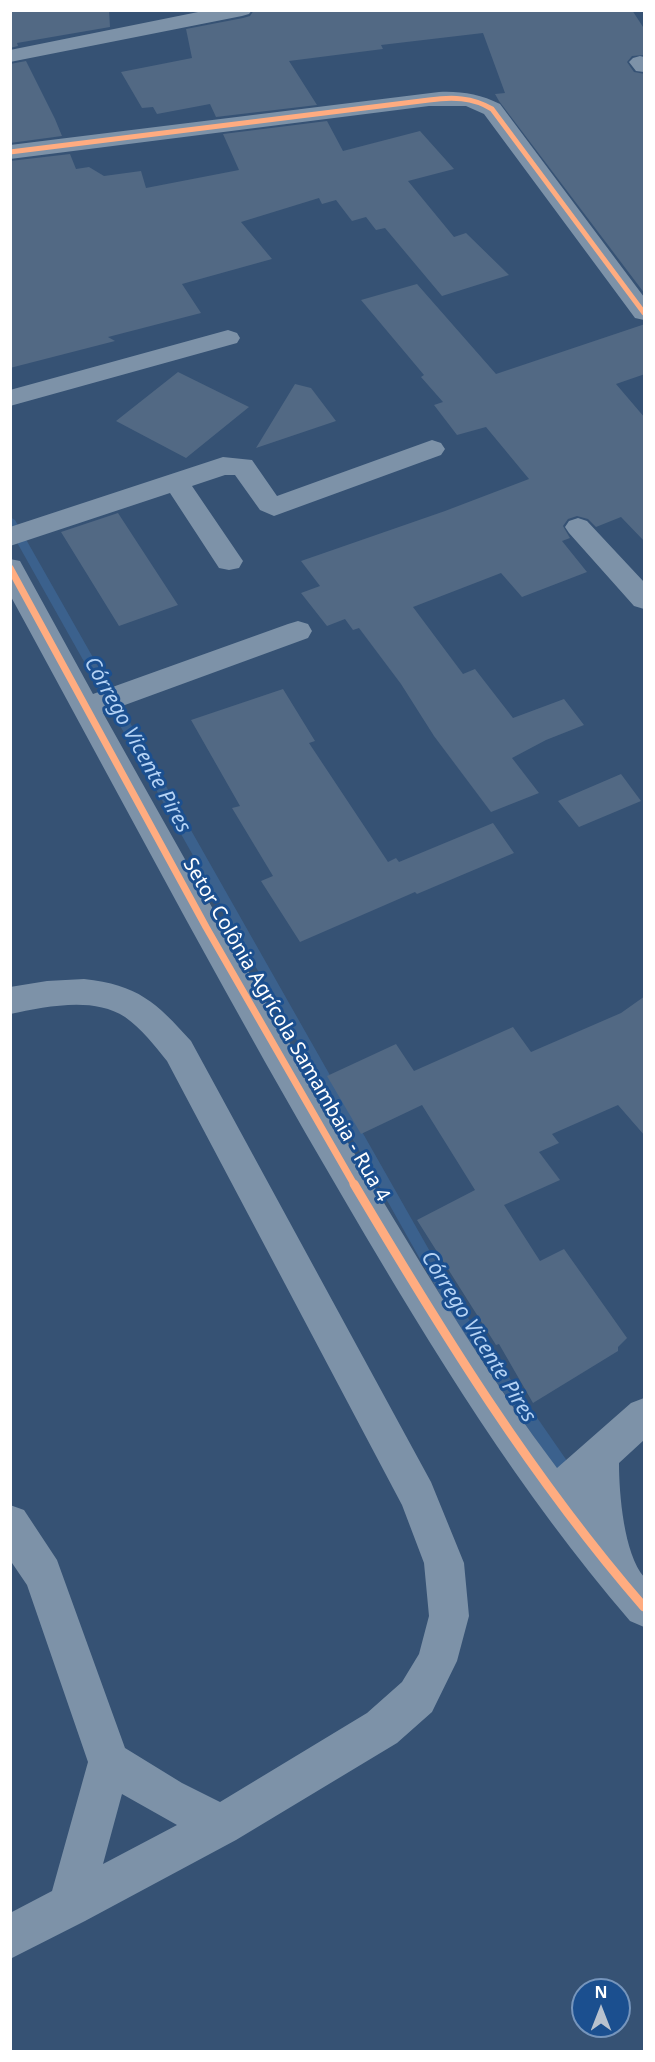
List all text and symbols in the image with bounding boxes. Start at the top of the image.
water label: Córrego Vicente Pires [78,653,196,837]
street label: Setor Colônia Agrícola Samambaia - Rua 4 [177,854,395,1206]
water label: Córrego Vicente Pires [415,1247,541,1427]
north arrow [571,1978,631,2038]
text: N [594,1981,608,2003]

